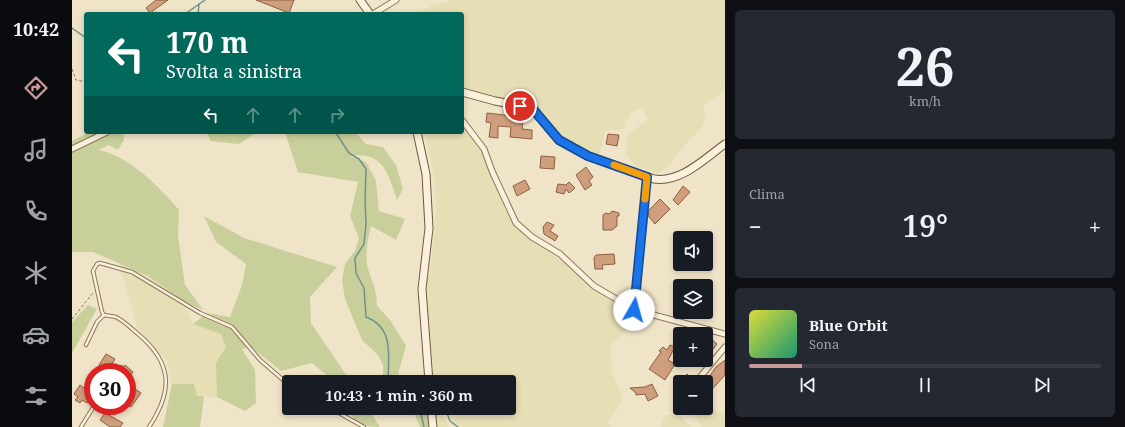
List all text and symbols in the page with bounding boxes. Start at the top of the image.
text: 10:42 [13,17,59,41]
text: 170 m [166,23,248,61]
icon: left [100,28,152,80]
text: 26 [896,30,954,101]
text: Svolta a sinistra [166,59,302,83]
icon: directions [22,74,50,102]
pin [503,89,537,123]
text: km/h [909,92,941,110]
icon: arrive [509,95,531,117]
icon: left [200,104,222,126]
icon: ahead [242,104,264,126]
icon: ahead [284,104,306,126]
icon: right [326,104,348,126]
icon: music [22,136,50,164]
text: Clima [749,185,785,203]
icon: phone [22,197,50,225]
text: 19° [902,205,948,246]
text: − [749,211,762,241]
text: + [1089,211,1101,241]
map controls [673,231,713,415]
button: sound [673,231,713,271]
icon: climate [22,259,50,287]
button: layers [673,279,713,319]
position arrow [613,289,655,331]
text: Blue Orbit [809,315,888,335]
icon: car [22,321,50,349]
button: + [673,327,713,367]
text: Sona [809,335,839,353]
speed limit sign: 30 [84,363,136,415]
icon: previous [797,374,819,396]
icon: pause [914,374,936,396]
icon: next [1031,374,1053,396]
button: − [673,375,713,415]
icon: filters [22,382,50,410]
text: 10:43 · 1 min · 360 m [325,385,473,405]

